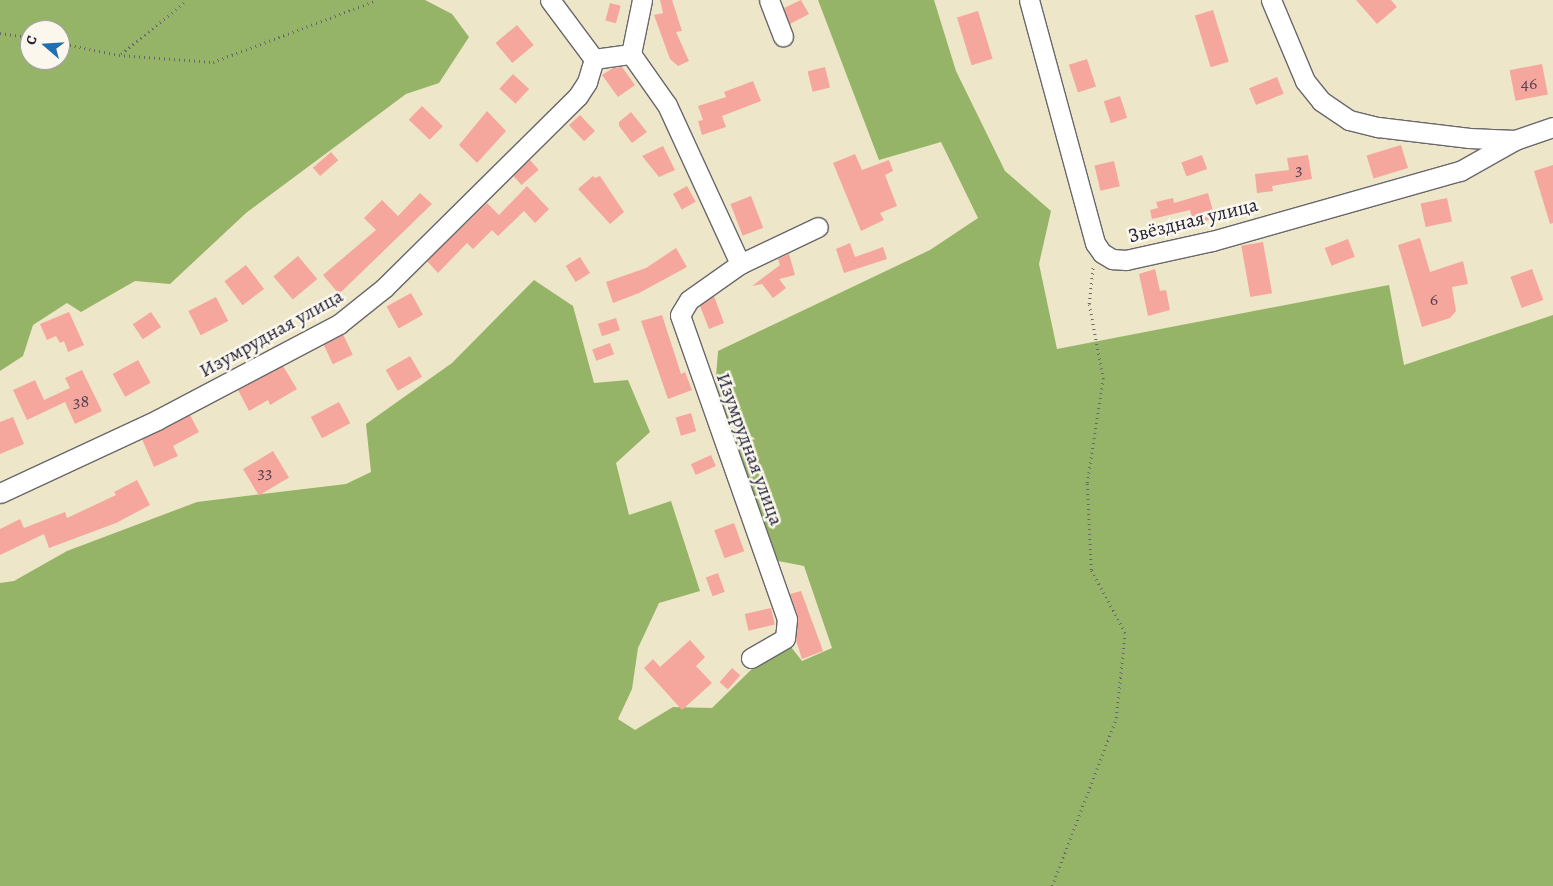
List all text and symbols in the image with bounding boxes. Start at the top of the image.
north arrow [20,20,70,70]
text: С [21,33,42,47]
house number: 46 [1521,72,1537,94]
house number: 3 [1295,158,1303,180]
street label: Звёздная улица [1126,192,1260,248]
street label: Изумрудная улица [195,284,347,382]
house number: 6 [1430,288,1438,310]
street label: Изумрудная улица [711,369,789,529]
house number: 38 [73,390,89,412]
house number: 33 [258,461,272,483]

